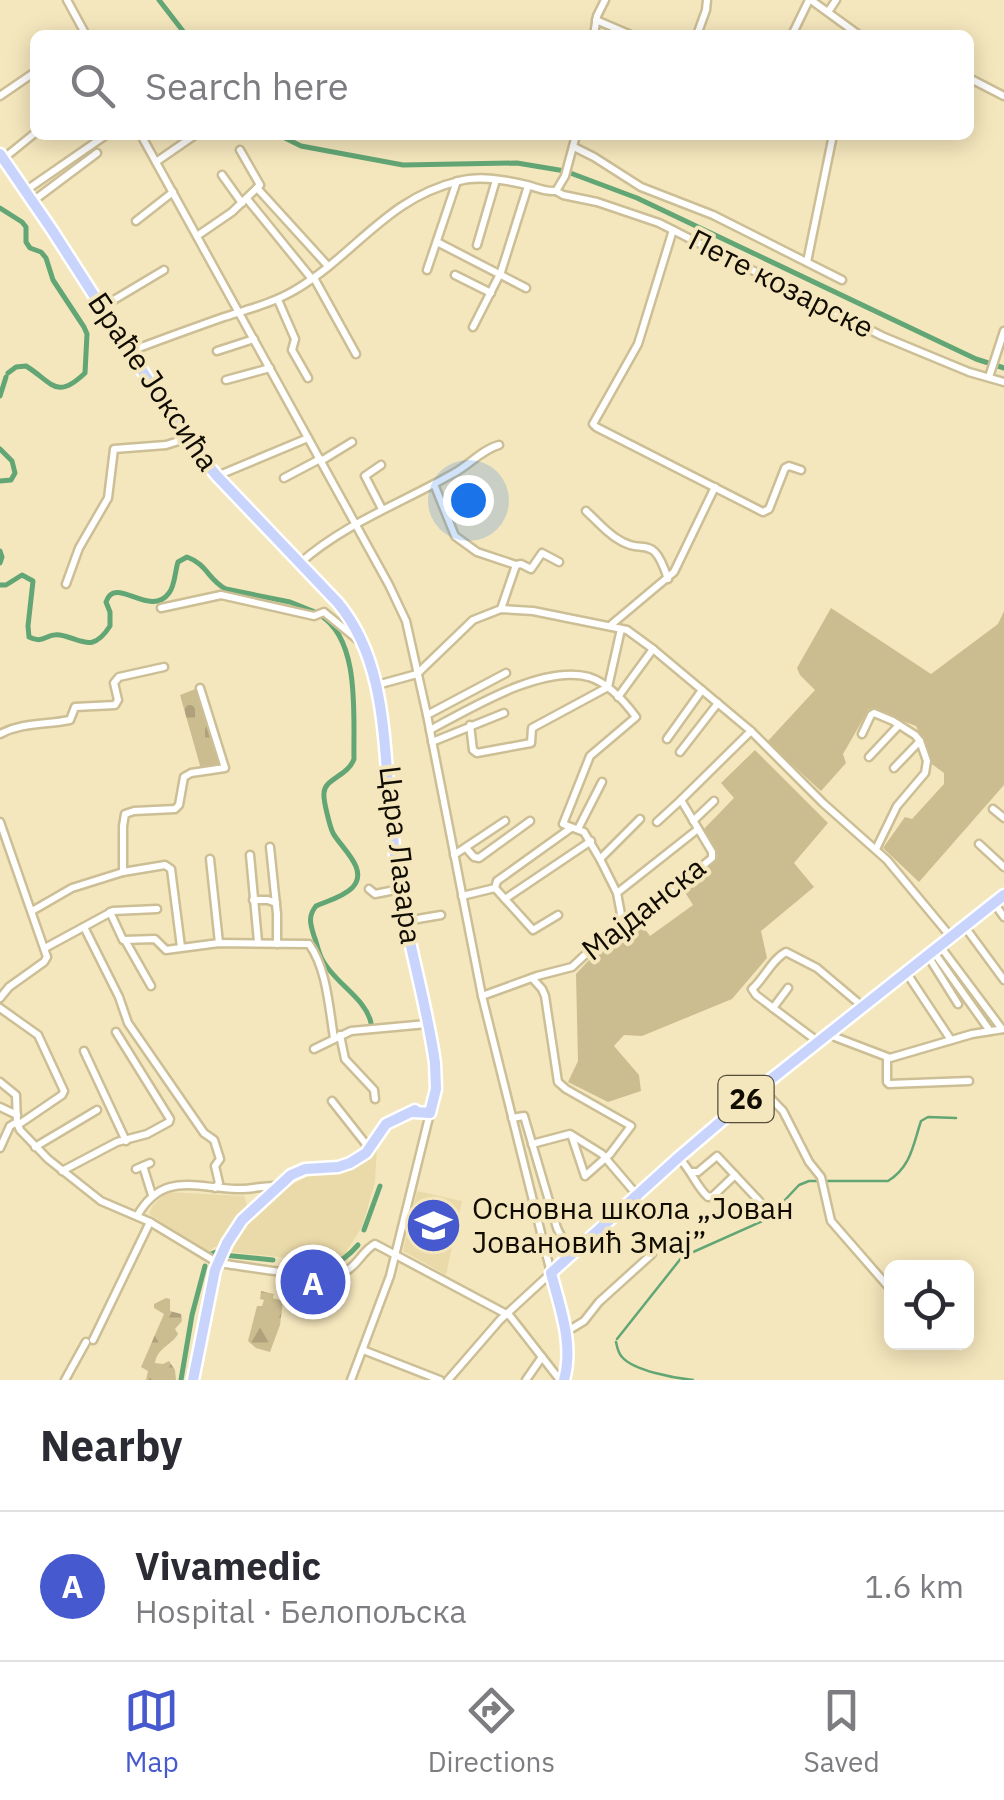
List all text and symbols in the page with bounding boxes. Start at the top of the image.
search box [30,30,974,140]
icon: search [65,58,120,113]
text: Search here [145,61,349,110]
street label: Пете козарске [683,219,881,346]
street label: Браће Јоксића [80,284,228,478]
your location [443,475,494,526]
street label: Цара Лазара [371,764,432,946]
street label: Мајданска [573,847,713,968]
road number: 26 [718,1076,774,1122]
place label: Основна школа „Јован Јовановић Змај” [472,1188,794,1261]
school or university icon: Основна школа „Јован Јовановић Змај” [403,1196,463,1256]
pin: A [280,1244,346,1320]
map controls [884,1260,974,1350]
button: locate [884,1260,974,1350]
text: Nearby [40,1418,182,1473]
text: Vivamedic [135,1541,321,1590]
text: A [62,1565,83,1607]
text: 1.6 km [865,1565,964,1607]
text: Hospital · Белопољска [135,1590,467,1632]
tab: Map [124,1683,179,1780]
tab: Directions [428,1683,555,1780]
tab: Saved [804,1683,880,1780]

